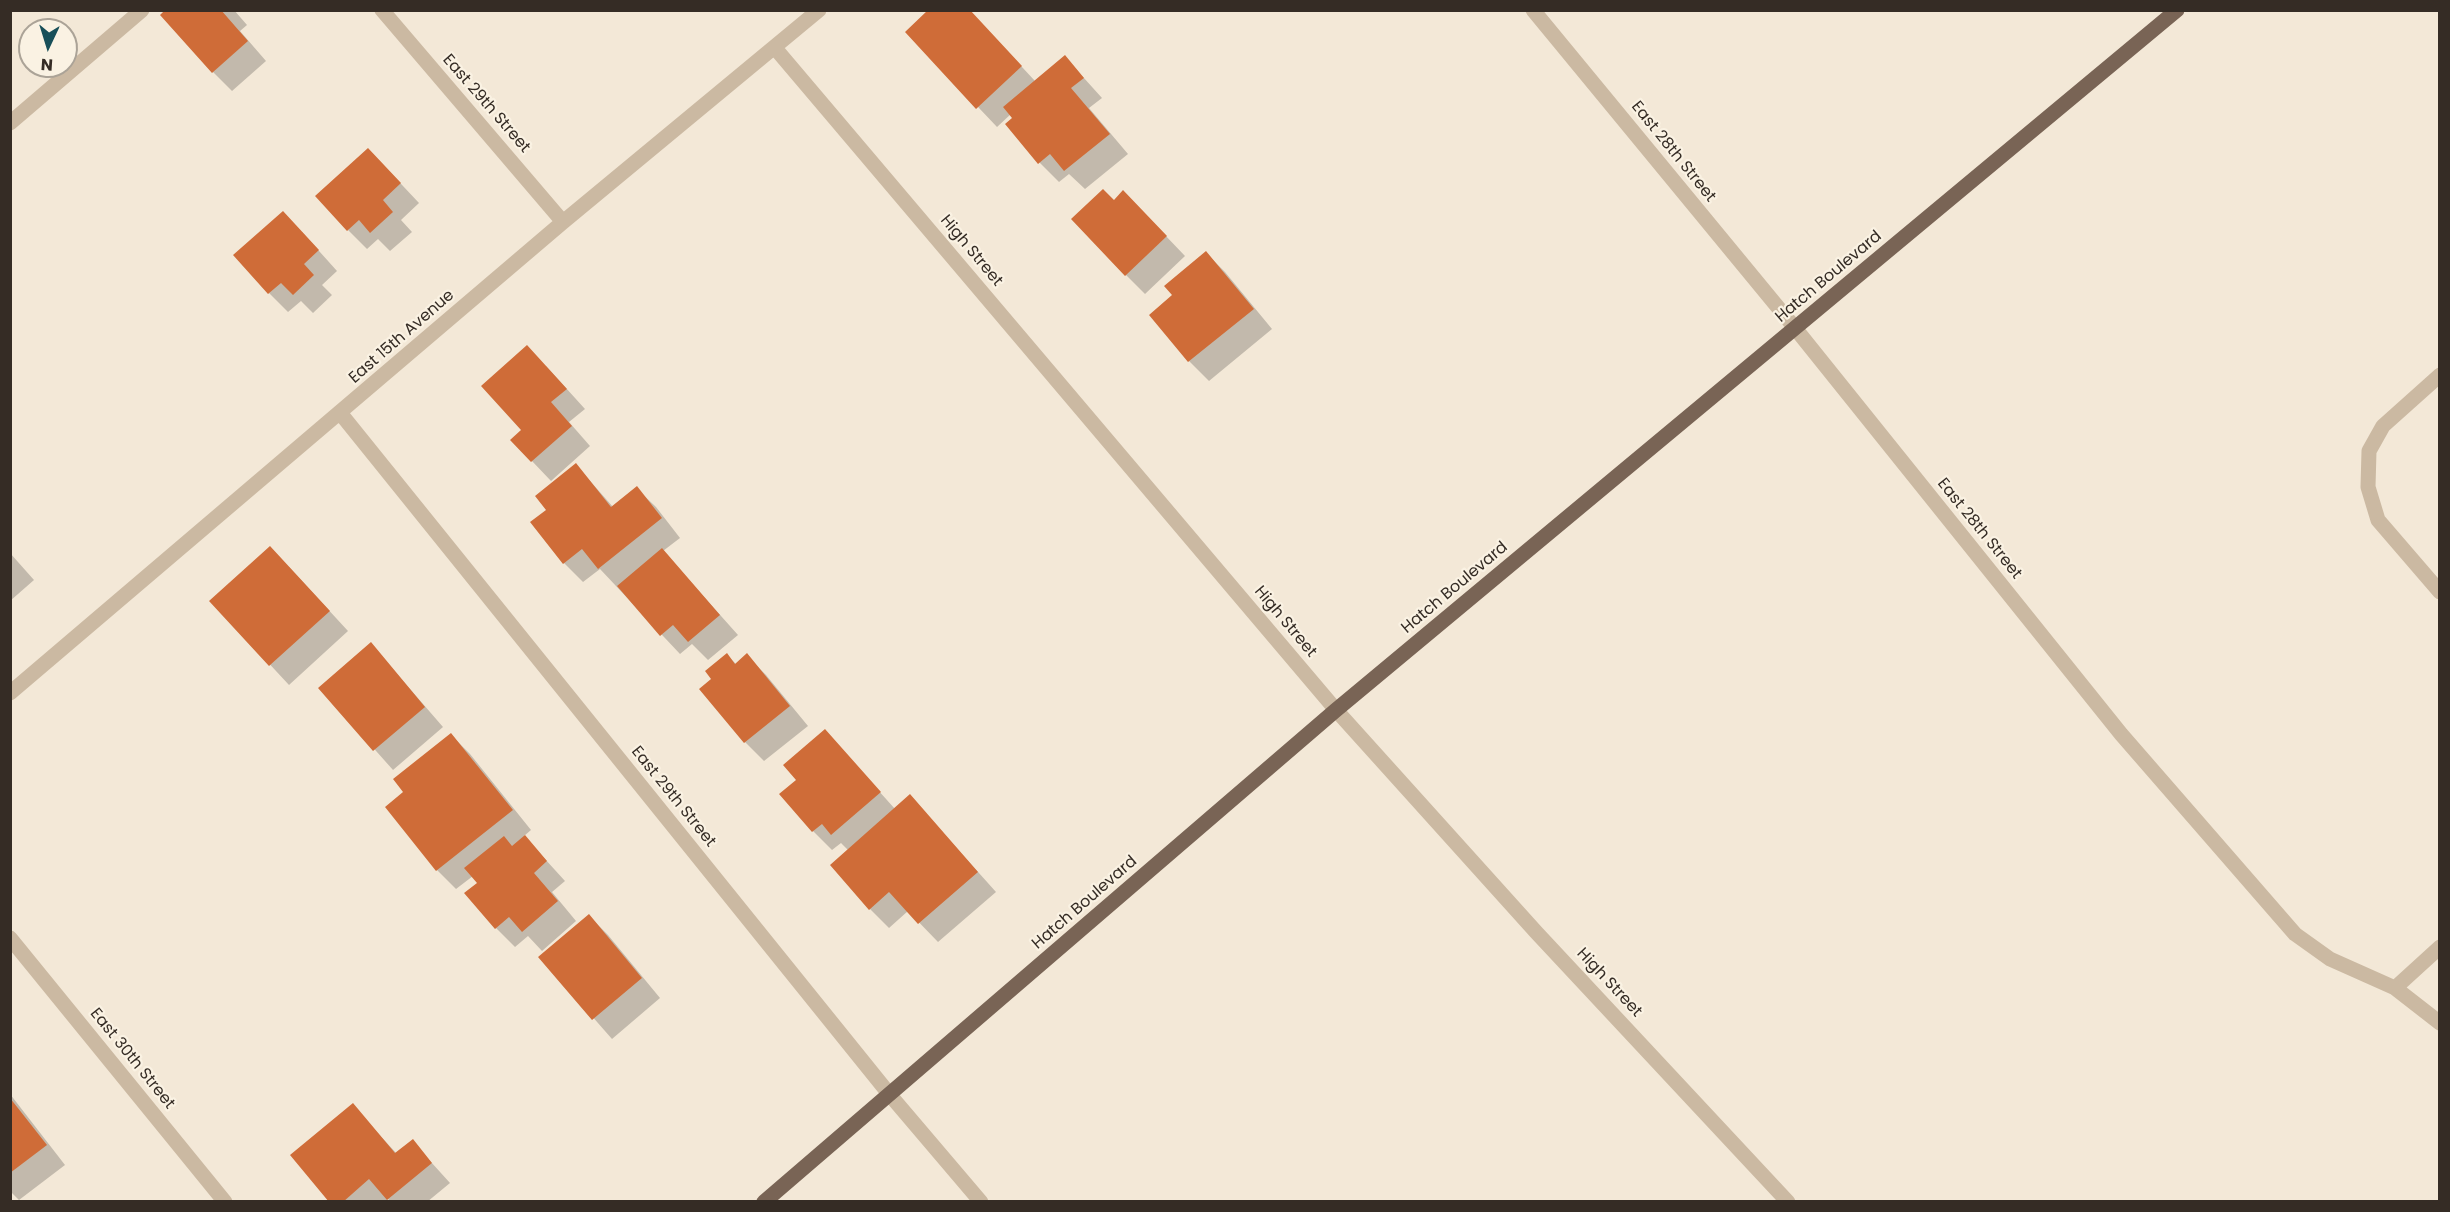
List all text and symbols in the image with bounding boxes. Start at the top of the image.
north arrow [18,18,78,78]
street label: East 29th Street [438,51,534,157]
text: N [40,53,54,76]
street label: East 28th Street [1627,98,1719,206]
street label: High Street [936,211,1006,291]
street label: Hatch Boulevard [1772,227,1886,327]
street label: East 15th Avenue [345,286,459,388]
street label: East 28th Street [1933,475,2025,583]
street label: Hatch Boulevard [1398,538,1512,638]
street label: High Street [1250,582,1320,662]
street label: East 29th Street [627,743,719,851]
street label: Hatch Boulevard [1029,852,1141,954]
street label: High Street [1572,945,1646,1021]
street label: East 30th Street [85,1005,179,1113]

